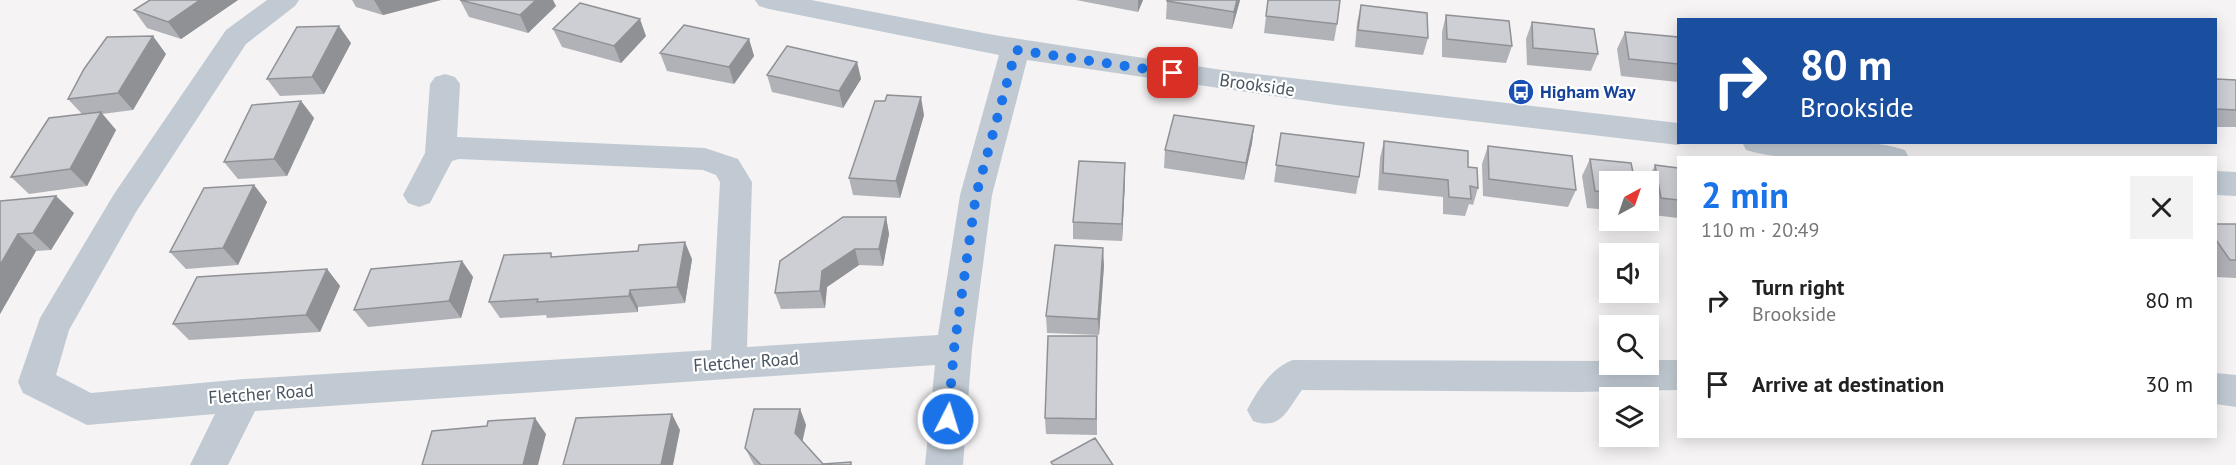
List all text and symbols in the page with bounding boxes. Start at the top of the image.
text: 80 m [1800,37,1892,92]
icon: right [1701,42,1779,120]
pin [1147,47,1198,98]
icon: arrive [1156,56,1189,89]
street label: Brookside [1218,68,1296,101]
bus stop icon: Higham Way [1506,77,1536,107]
place label: Higham Way [1540,80,1636,103]
text: Brookside [1800,90,1914,124]
north arrow [1599,171,1659,231]
map controls [1599,171,1659,447]
text: 2 min [1701,171,1789,218]
button: close [2130,176,2193,239]
text: 110 m · 20:49 [1701,217,1819,243]
button: sound [1599,243,1659,303]
text: Turn right [1752,273,1844,301]
icon: right [1701,284,1734,317]
text: 80 m [2145,286,2193,314]
text: Brookside [1752,301,1836,327]
button: search [1599,315,1659,375]
street label: Fletcher Road [692,346,800,377]
icon: arrive [1701,368,1734,401]
text: Arrive at destination [1752,370,1944,398]
text: 30 m [2145,370,2193,398]
street label: Fletcher Road [207,378,315,409]
position arrow [916,387,980,451]
button: layers [1599,387,1659,447]

